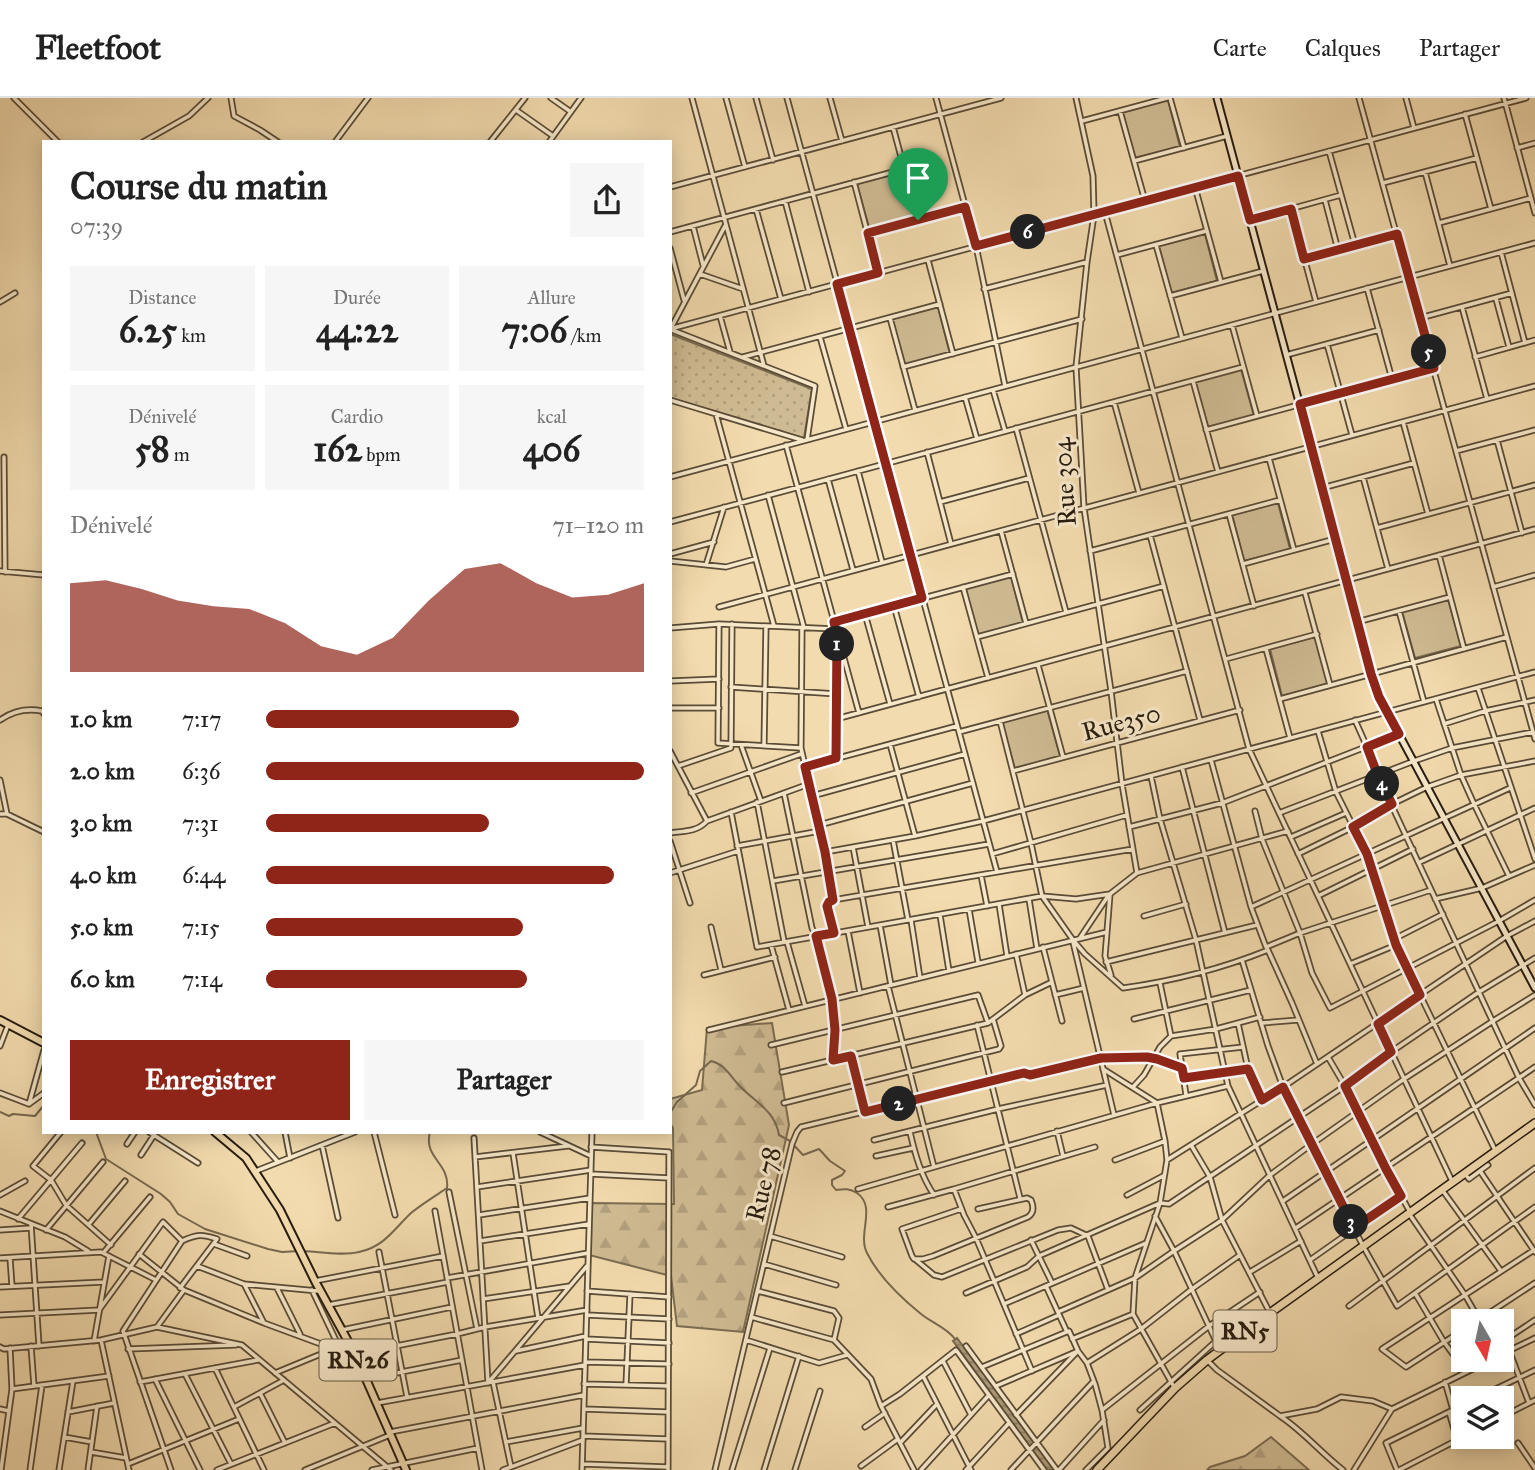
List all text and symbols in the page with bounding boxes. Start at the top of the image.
text: Fleetfoot [35,28,161,68]
text: Carte [1213,33,1267,63]
text: Calques [1305,33,1381,63]
text: Partager [1419,33,1500,63]
pin [888,148,948,220]
icon: arrive [899,159,937,197]
text: Course du matin [70,163,328,209]
button: share [570,163,644,237]
text: 07:39 [70,212,123,240]
pin: 6 [1010,214,1046,250]
text: 6 [1023,220,1032,243]
text: Distance [128,286,196,309]
text: Durée [333,286,381,309]
text: Allure [528,286,576,309]
text: 6.25 [119,309,177,352]
text: 44:22 [316,309,398,352]
text: 7:06 [502,309,568,352]
text: km [177,324,206,347]
text: /km [568,324,602,347]
pin: 5 [1412,334,1446,370]
text: 5 [1424,340,1433,363]
text: Dénivelé [128,405,196,428]
text: Cardio [331,405,383,428]
text: kcal [537,405,567,428]
text: 58 [135,428,170,471]
text: 162 [313,428,362,471]
text: 406 [523,428,581,471]
street label: Rue 304 [1045,436,1083,527]
text: m [170,443,190,466]
text: bpm [362,443,401,466]
text: Dénivelé [70,511,152,539]
text: 71–120 m [553,511,644,539]
pin: 1 [820,626,854,662]
text: 1 [833,632,840,655]
street label: Rue350 [1078,696,1164,748]
text: 1.0 km [70,705,132,733]
text: 7:17 [182,705,221,733]
text: 2.0 km [70,757,135,785]
text: 6:36 [182,757,221,785]
pin: 4 [1364,766,1400,802]
text: 4 [1376,772,1387,795]
text: 3.0 km [70,809,132,837]
text: 7:31 [182,809,218,837]
text: 4.0 km [70,861,136,889]
text: 6:44 [182,861,225,889]
text: 5.0 km [70,913,133,941]
text: 7:15 [182,913,220,941]
text: 6.0 km [70,965,135,993]
text: 7:14 [182,965,222,993]
button: Enregistrer [70,1040,350,1120]
button: Partager [364,1040,644,1120]
pin: 2 [881,1086,916,1122]
text: 2 [894,1092,903,1115]
street label: Rue 78 [738,1143,788,1225]
pin: 3 [1334,1204,1368,1240]
text: 3 [1347,1210,1354,1233]
north arrow [1451,1309,1514,1372]
map controls [1451,1309,1514,1449]
road number: RN5 [1214,1310,1276,1352]
road number: RN26 [320,1340,396,1380]
button: layers [1451,1386,1514,1449]

